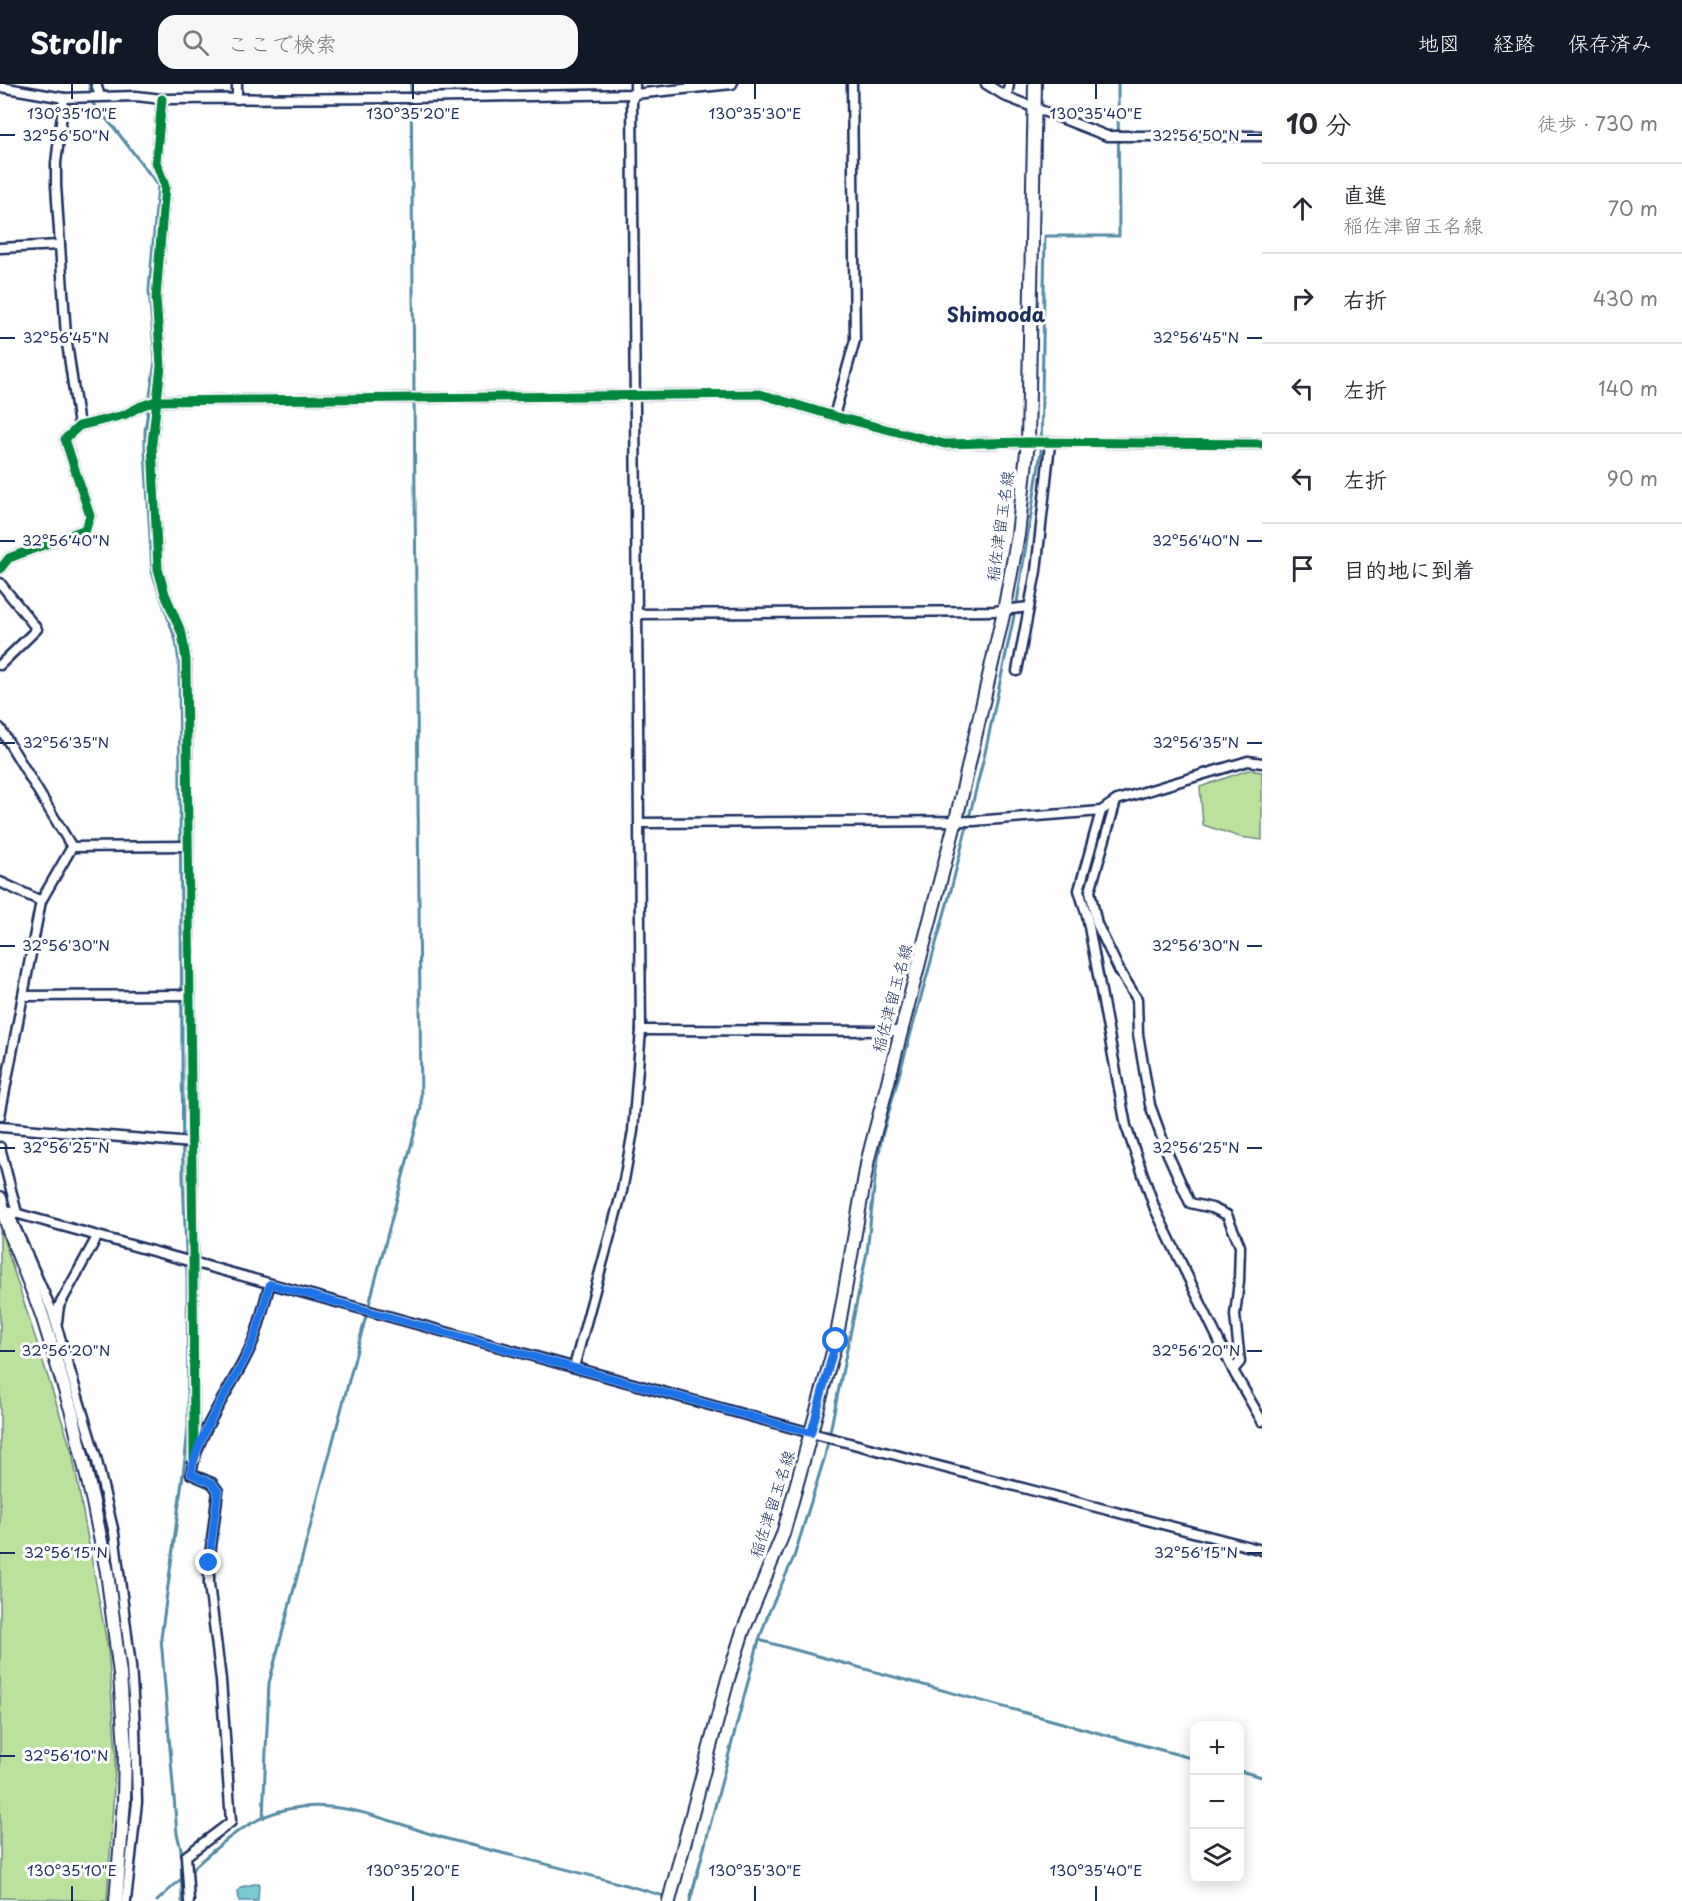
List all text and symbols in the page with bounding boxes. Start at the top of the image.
search box [158,15,578,69]
text: Strollr [30,21,122,64]
icon: search [179,26,212,59]
text: ここで検索 [227,26,337,59]
text: 地図 [1418,26,1460,58]
text: 経路 [1493,26,1535,58]
text: 保存済み [1568,26,1652,58]
text: 130°35'10"E [27,101,117,124]
text: 130°35'20"E [366,101,460,124]
text: 130°35'30"E [708,101,802,124]
text: 130°35'40"E [1050,101,1142,124]
text: 10 分 [1286,104,1352,143]
text: 徒歩 · 730 m [1537,108,1658,138]
text: 32°56'50"N [22,123,110,146]
text: 32°56'50"N [1152,123,1240,146]
text: 直進 [1343,177,1387,210]
icon: ahead [1286,192,1319,225]
text: 70 m [1608,193,1658,223]
text: 稲佐津留玉名線 [1343,210,1483,240]
icon: right [1286,282,1319,315]
text: 右折 [1343,282,1387,315]
text: 430 m [1593,283,1658,313]
district label: Shimooda [947,299,1046,329]
text: 32°56'45"N [23,325,109,348]
text: 32°56'45"N [1153,325,1239,348]
icon: left [1286,372,1319,405]
text: 左折 [1343,372,1387,405]
text: 140 m [1598,373,1658,403]
icon: left [1286,462,1319,495]
text: 左折 [1343,462,1387,495]
text: 90 m [1607,463,1658,493]
street label: 稲佐津留玉名線 [979,469,1019,583]
text: 32°56'40"N [22,528,110,551]
text: 32°56'40"N [1152,528,1240,551]
icon: arrive [1286,552,1319,585]
text: 目的地に到着 [1343,552,1475,585]
text: 32°56'35"N [23,730,109,753]
text: 32°56'35"N [1153,730,1239,753]
text: 32°56'30"N [22,933,110,956]
text: 32°56'30"N [1152,933,1240,956]
street label: 稲佐津留玉名線 [865,941,917,1055]
text: 32°56'25"N [22,1135,110,1158]
text: 32°56'25"N [1152,1135,1240,1158]
route start [822,1327,848,1353]
text: 32°56'20"N [22,1338,110,1361]
text: 32°56'20"N [1152,1338,1240,1361]
street label: 稲佐津留玉名線 [742,1447,800,1561]
text: 32°56'15"N [24,1540,108,1563]
text: 32°56'15"N [1154,1540,1238,1563]
route end [195,1549,221,1575]
map controls [1190,1721,1244,1883]
button: + [1190,1721,1244,1775]
text: 32°56'10"N [23,1743,109,1766]
button: − [1190,1775,1244,1829]
button: layers [1190,1829,1244,1883]
text: 130°35'10"E [27,1858,117,1881]
text: 130°35'20"E [366,1858,460,1881]
text: 130°35'30"E [708,1858,802,1881]
text: 130°35'40"E [1050,1858,1142,1881]

